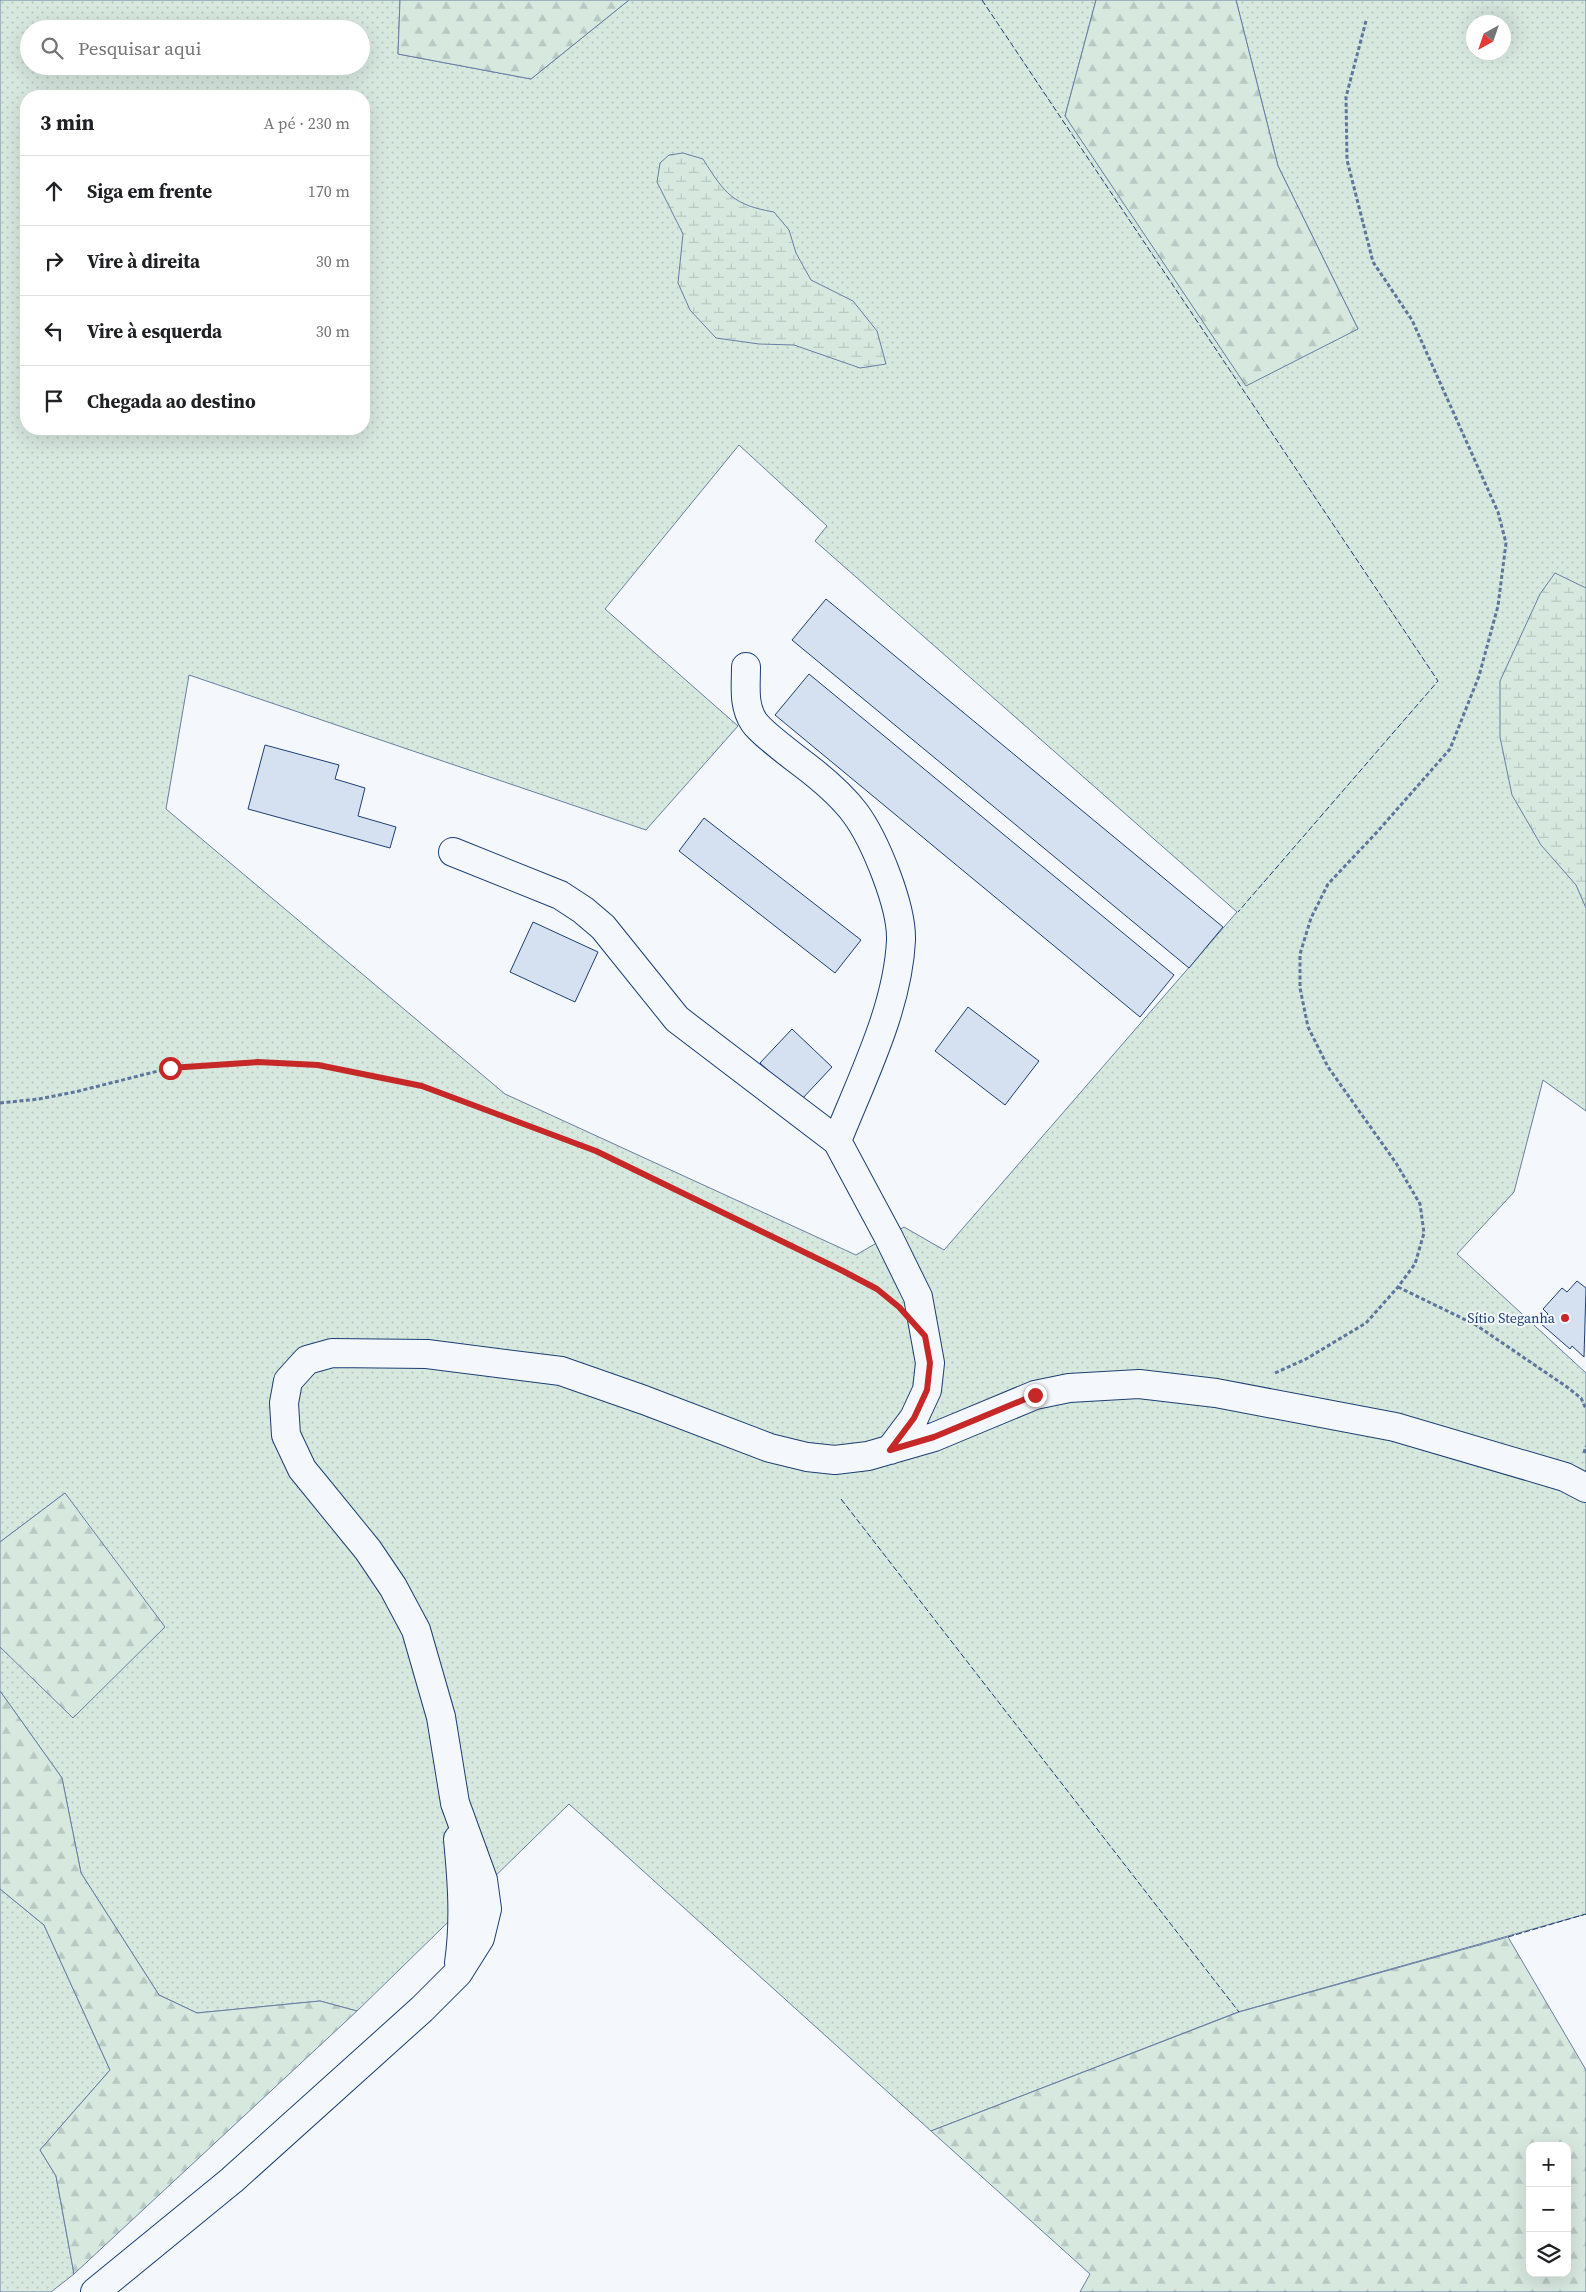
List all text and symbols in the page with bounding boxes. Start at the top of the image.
north arrow [1466,15,1511,60]
search box [20,20,370,75]
icon: search [38,34,66,62]
text: Pesquisar aqui [78,35,201,61]
text: 3 min [40,108,95,137]
text: A pé · 230 m [264,112,350,134]
icon: ahead [40,177,68,205]
text: Siga em frente [87,178,212,204]
text: 170 m [308,180,350,202]
icon: right [40,247,68,275]
text: Vire à direita [87,248,200,274]
text: 30 m [316,250,350,272]
icon: left [40,317,68,345]
text: Vire à esquerda [87,318,222,344]
text: 30 m [316,320,350,342]
icon: arrive [40,387,68,415]
text: Chegada ao destino [87,388,256,414]
route start [159,1057,182,1080]
place label: Sítio Steganha [1467,1308,1556,1328]
marker: Sítio Steganha [1559,1312,1571,1324]
route end [1024,1384,1047,1407]
map controls [1526,2142,1571,2277]
button: + [1526,2142,1571,2187]
button: − [1526,2187,1571,2232]
button: layers [1526,2232,1571,2277]

